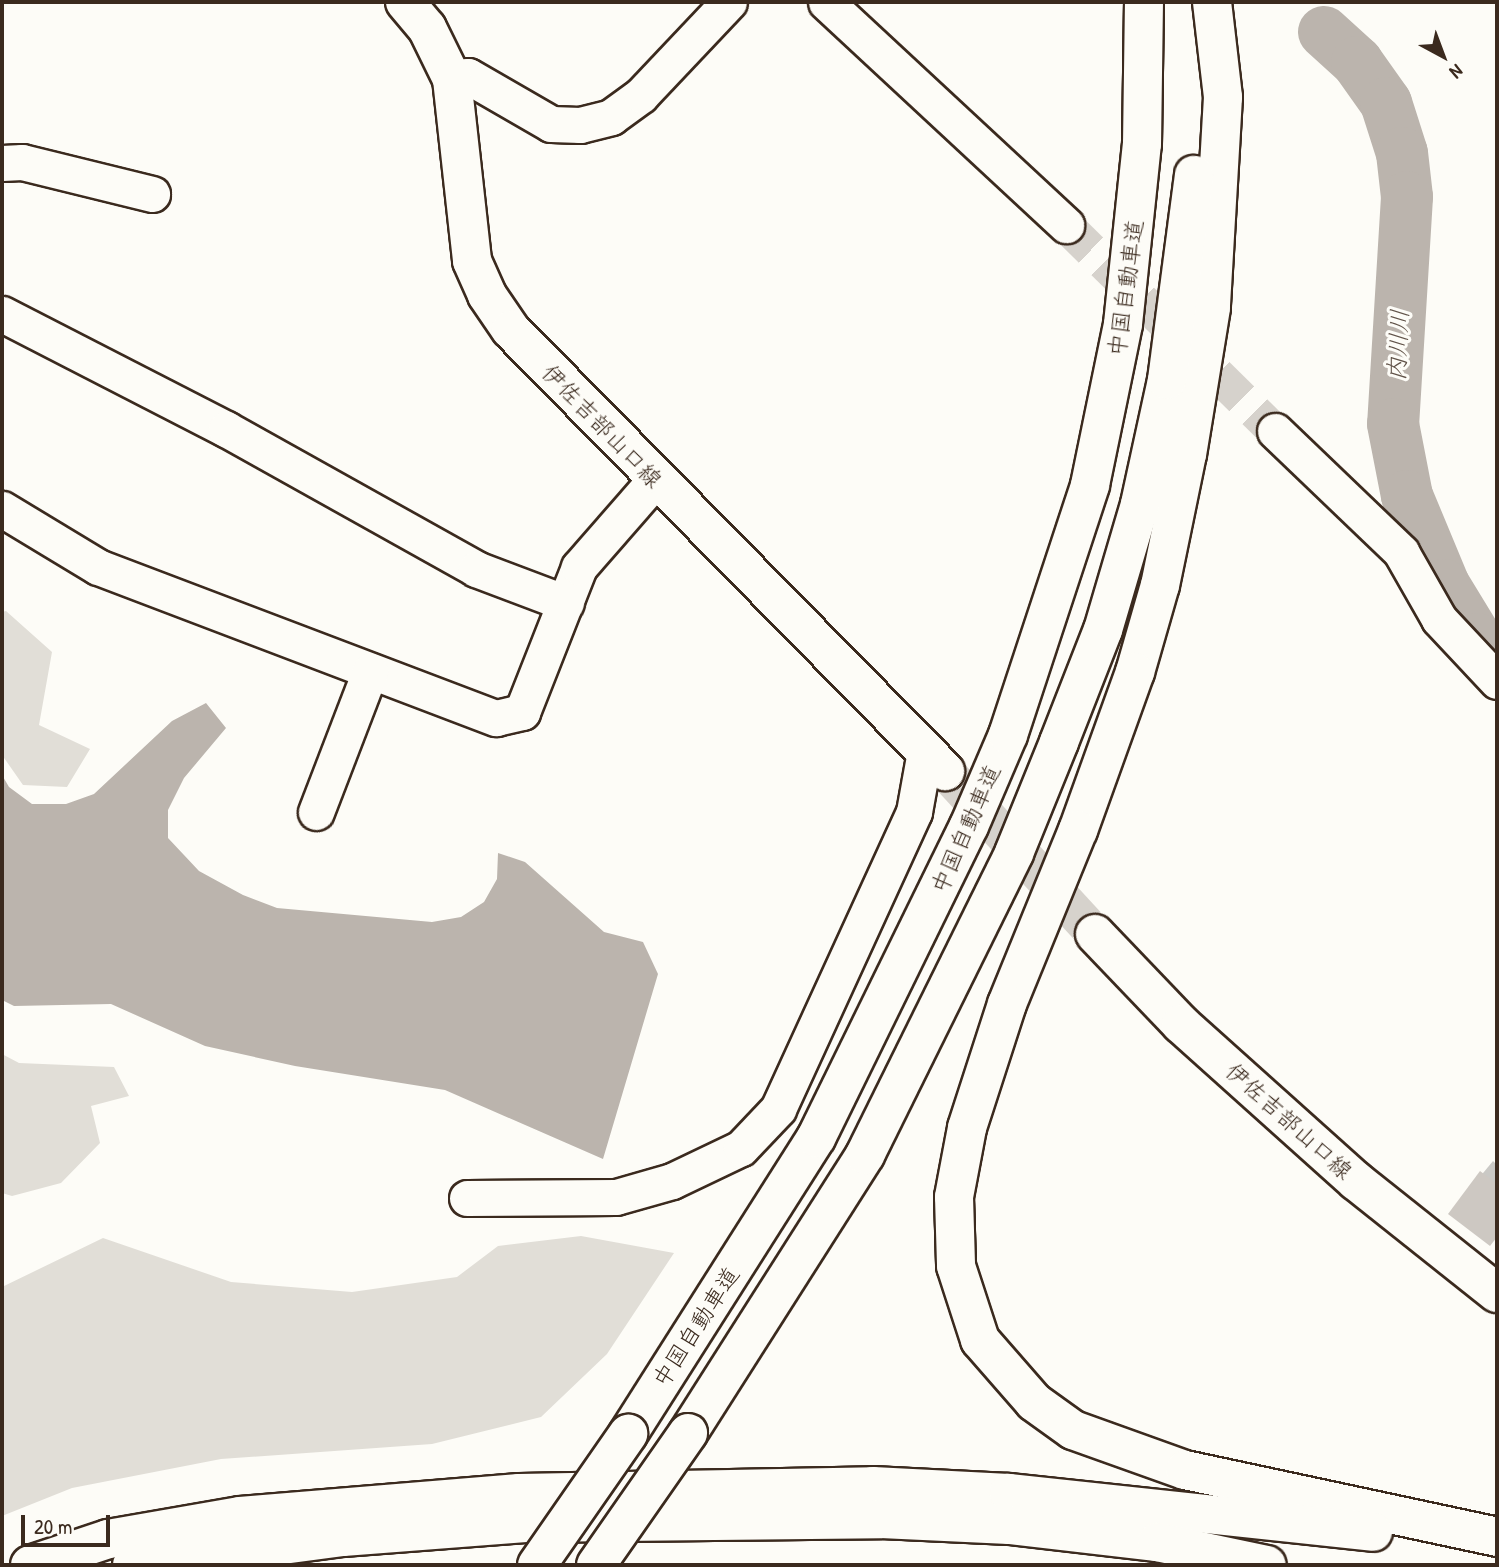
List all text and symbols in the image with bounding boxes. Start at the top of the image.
north arrow [1408,21,1478,91]
text: N [1444,59,1469,85]
street label: 中国自動車道 [1103,218,1149,358]
water label: 内川川 [1382,308,1414,382]
street label: 伊佐吉部山口線 [536,359,668,493]
street label: 中国自動車道 [925,760,1007,898]
street label: 伊佐吉部山口線 [1220,1057,1358,1185]
street label: 中国自動車道 [647,1262,745,1392]
scale bar [24,1500,114,1544]
text: 20 m [34,1512,72,1541]

